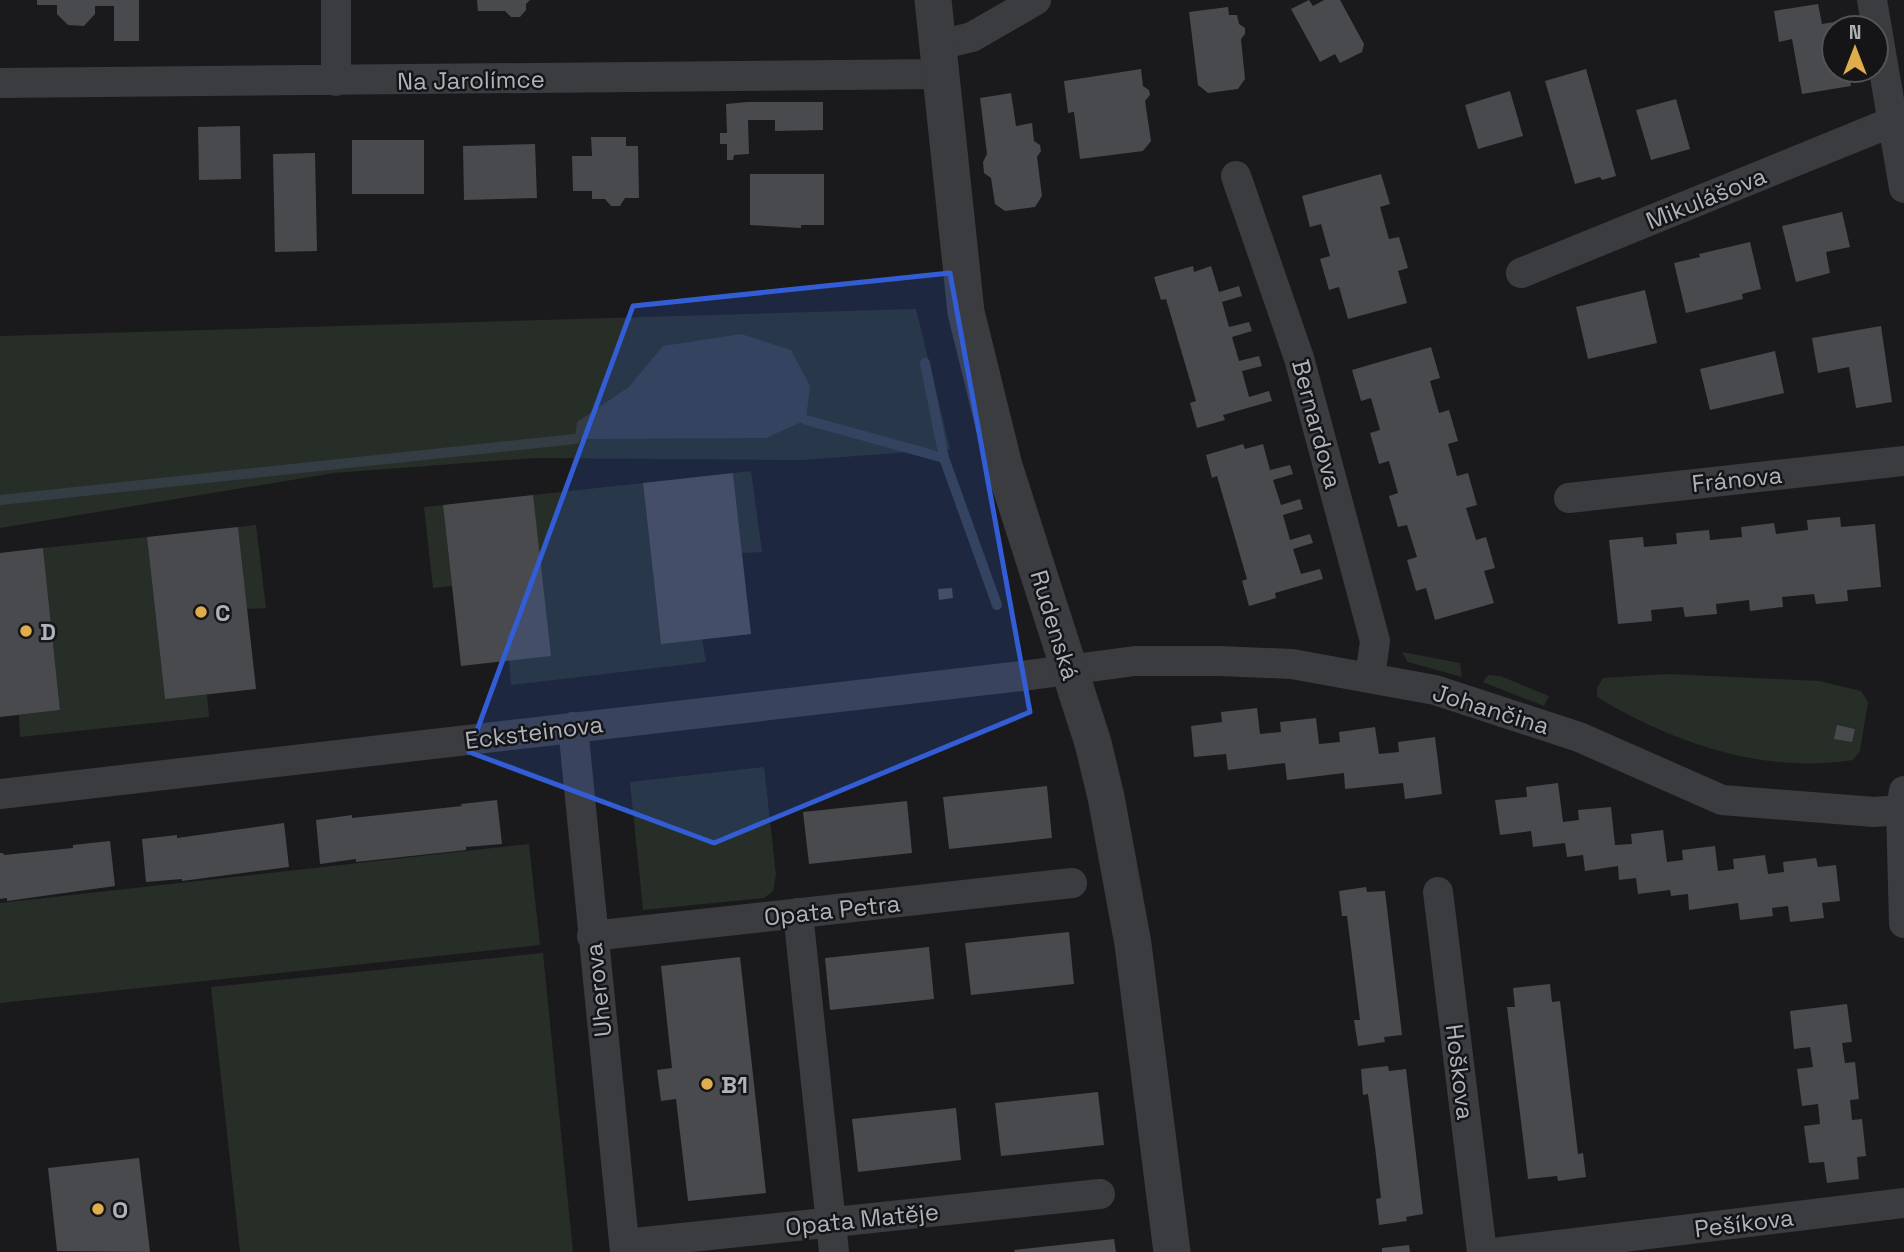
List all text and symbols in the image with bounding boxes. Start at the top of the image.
north arrow [1820,14,1890,84]
text: N [1849,20,1861,45]
street label: Na Jarolímce [397,63,545,97]
street label: Mikulášova [1641,160,1771,236]
street label: Bernardova [1285,356,1349,492]
street label: Fránova [1690,459,1784,499]
street label: Rudenská [1024,566,1086,684]
place label: C [215,597,230,628]
marker: C [193,604,209,620]
place label: D [40,616,56,647]
marker: D [18,623,34,639]
street label: Johančina [1429,677,1553,741]
street label: Ecksteinova [463,708,605,756]
street label: Opata Petra [762,887,902,933]
street label: Uherova [578,941,618,1038]
street label: Hoškova [1439,1022,1481,1122]
place label: B1 [721,1069,748,1100]
marker: B1 [699,1076,715,1092]
place label: O [112,1194,128,1225]
street label: Opata Matěje [784,1196,940,1242]
marker: O [90,1201,106,1217]
street label: Pešíkova [1693,1202,1796,1244]

